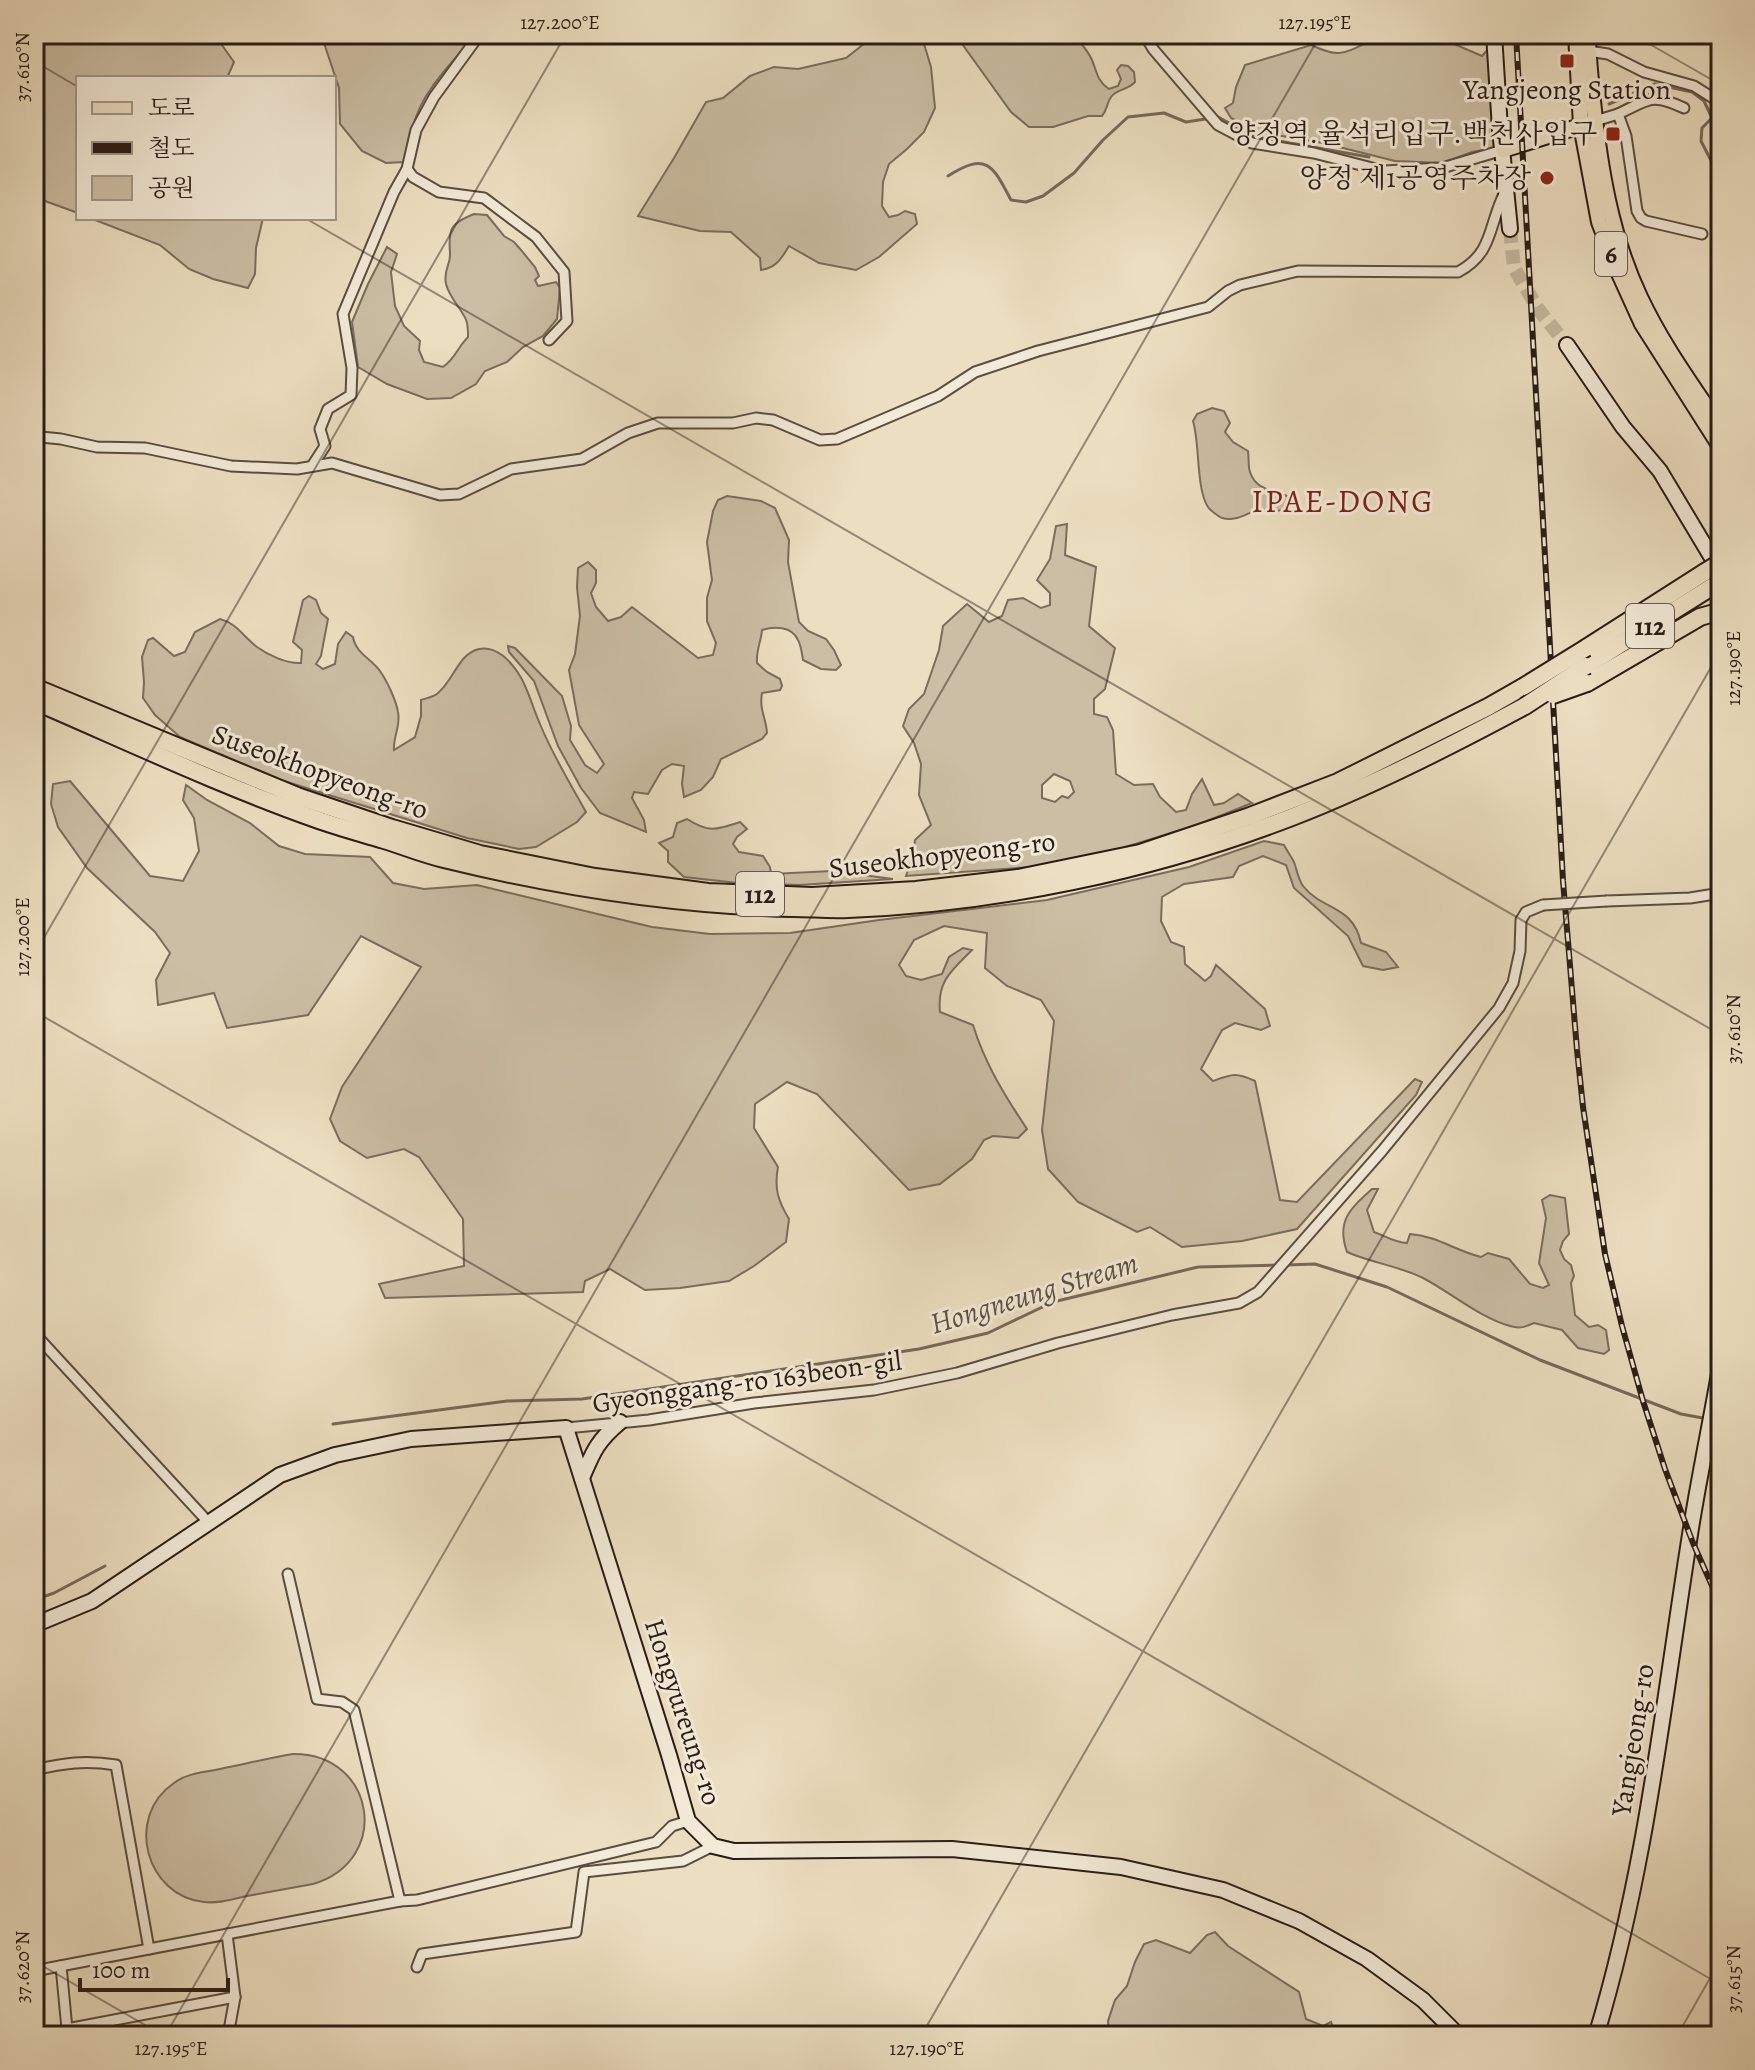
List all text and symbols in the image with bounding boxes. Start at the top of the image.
text: 127.200°E [520,9,600,36]
text: 127.195°E [1278,9,1352,36]
text: 37.610°N [9,32,36,102]
marker: Yangjeong Station [1558,52,1576,70]
place label: Yangjeong Station [1462,71,1671,109]
legend [76,76,336,220]
text: 도로 [148,92,194,124]
place label: 양정역.율석리입구.백천사입구 [1228,115,1597,153]
marker: 양정역.율석리입구.백천사입구 [1604,125,1622,143]
text: 철도 [148,132,194,164]
place label: 양정 제1공영주차장 [1299,159,1531,197]
marker: 양정 제1공영주차장 [1538,169,1556,187]
text: 공원 [148,172,194,204]
road number: 6 [1595,232,1627,276]
district label: IPAE-DONG [1251,479,1435,523]
road number: 112 [1626,604,1674,648]
text: 127.190°E [1720,630,1747,706]
street label: Suseokhopyeong-ro [206,715,434,829]
street label: Suseokhopyeong-ro [827,822,1057,888]
road number: 112 [736,872,784,916]
text: 127.200°E [9,897,36,977]
text: 37.610°N [1720,994,1747,1064]
water label: Hongneung Stream [925,1242,1143,1344]
street label: Gyeonggang-ro 163beon-gil [590,1341,904,1423]
street label: Hongyureung-ro [635,1614,731,1810]
street label: Yangjeong-ro [1602,1661,1664,1820]
text: 37.620°N [9,1931,36,2003]
scale bar [80,1942,228,1992]
text: 37.615°N [1720,1945,1747,2013]
text: 100 m [92,1954,151,1986]
text: 127.195°E [134,2035,208,2062]
text: 127.190°E [889,2035,965,2062]

